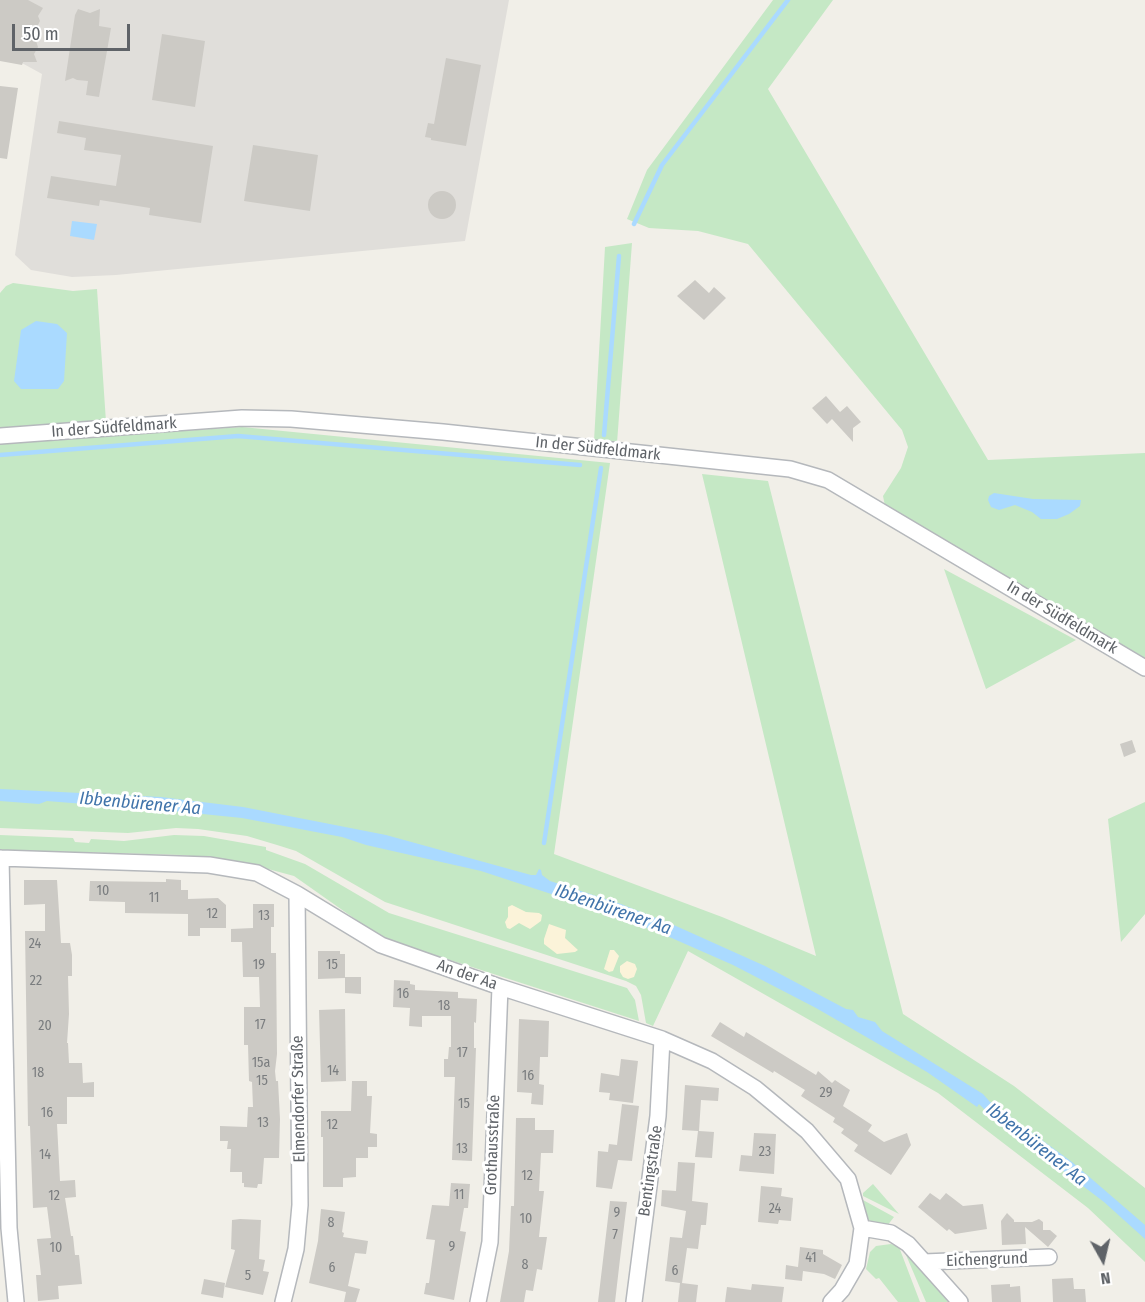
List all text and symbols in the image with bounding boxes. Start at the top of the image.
scale bar [15,12,134,50]
text: 50 m [23,23,59,45]
street label: In der Südfeldmark [51,414,177,442]
street label: In der Südfeldmark [535,433,661,465]
street label: In der Südfeldmark [1003,577,1121,659]
water label: Ibbenbürener Aa [78,788,202,820]
water label: Ibbenbürener Aa [552,880,674,940]
house number: 10 [97,883,109,899]
house number: 11 [149,890,159,906]
house number: 12 [206,906,218,922]
house number: 13 [258,908,270,924]
house number: 24 [29,936,41,952]
street label: An der Aa [434,956,500,994]
house number: 19 [253,957,265,973]
house number: 15 [326,957,338,973]
house number: 22 [30,973,42,989]
house number: 16 [397,986,409,1002]
house number: 18 [438,998,450,1014]
house number: 17 [254,1017,266,1033]
house number: 20 [38,1018,52,1034]
street label: Elmendorfer Straße [288,1035,310,1163]
house number: 17 [456,1045,468,1061]
house number: 15a [252,1055,270,1071]
house number: 14 [327,1063,339,1079]
house number: 18 [32,1065,44,1081]
house number: 16 [522,1068,534,1084]
house number: 15 [256,1073,268,1089]
house number: 29 [820,1085,832,1101]
street label: Grothausstraße [482,1094,504,1196]
house number: 15 [458,1096,470,1112]
water label: Ibbenbürener Aa [981,1099,1091,1191]
house number: 16 [41,1105,53,1121]
house number: 13 [257,1115,269,1131]
house number: 12 [326,1117,338,1133]
street label: Bentingstraße [635,1124,667,1218]
house number: 13 [456,1141,468,1157]
house number: 23 [759,1144,771,1160]
house number: 14 [39,1147,51,1163]
house number: 12 [521,1168,533,1184]
house number: 11 [454,1187,464,1203]
house number: 12 [48,1188,60,1204]
house number: 24 [769,1201,781,1217]
house number: 9 [614,1205,620,1221]
house number: 10 [520,1211,532,1227]
house number: 8 [328,1215,334,1231]
house number: 7 [612,1227,618,1243]
north arrow [1073,1230,1133,1290]
house number: 9 [449,1239,455,1255]
house number: 10 [50,1240,62,1256]
street label: Eichengrund [946,1249,1028,1271]
house number: 41 [805,1250,817,1266]
house number: 8 [522,1257,528,1273]
house number: 6 [329,1260,335,1276]
house number: 6 [672,1263,678,1279]
house number: 5 [245,1268,251,1284]
text: N [1100,1268,1112,1288]

